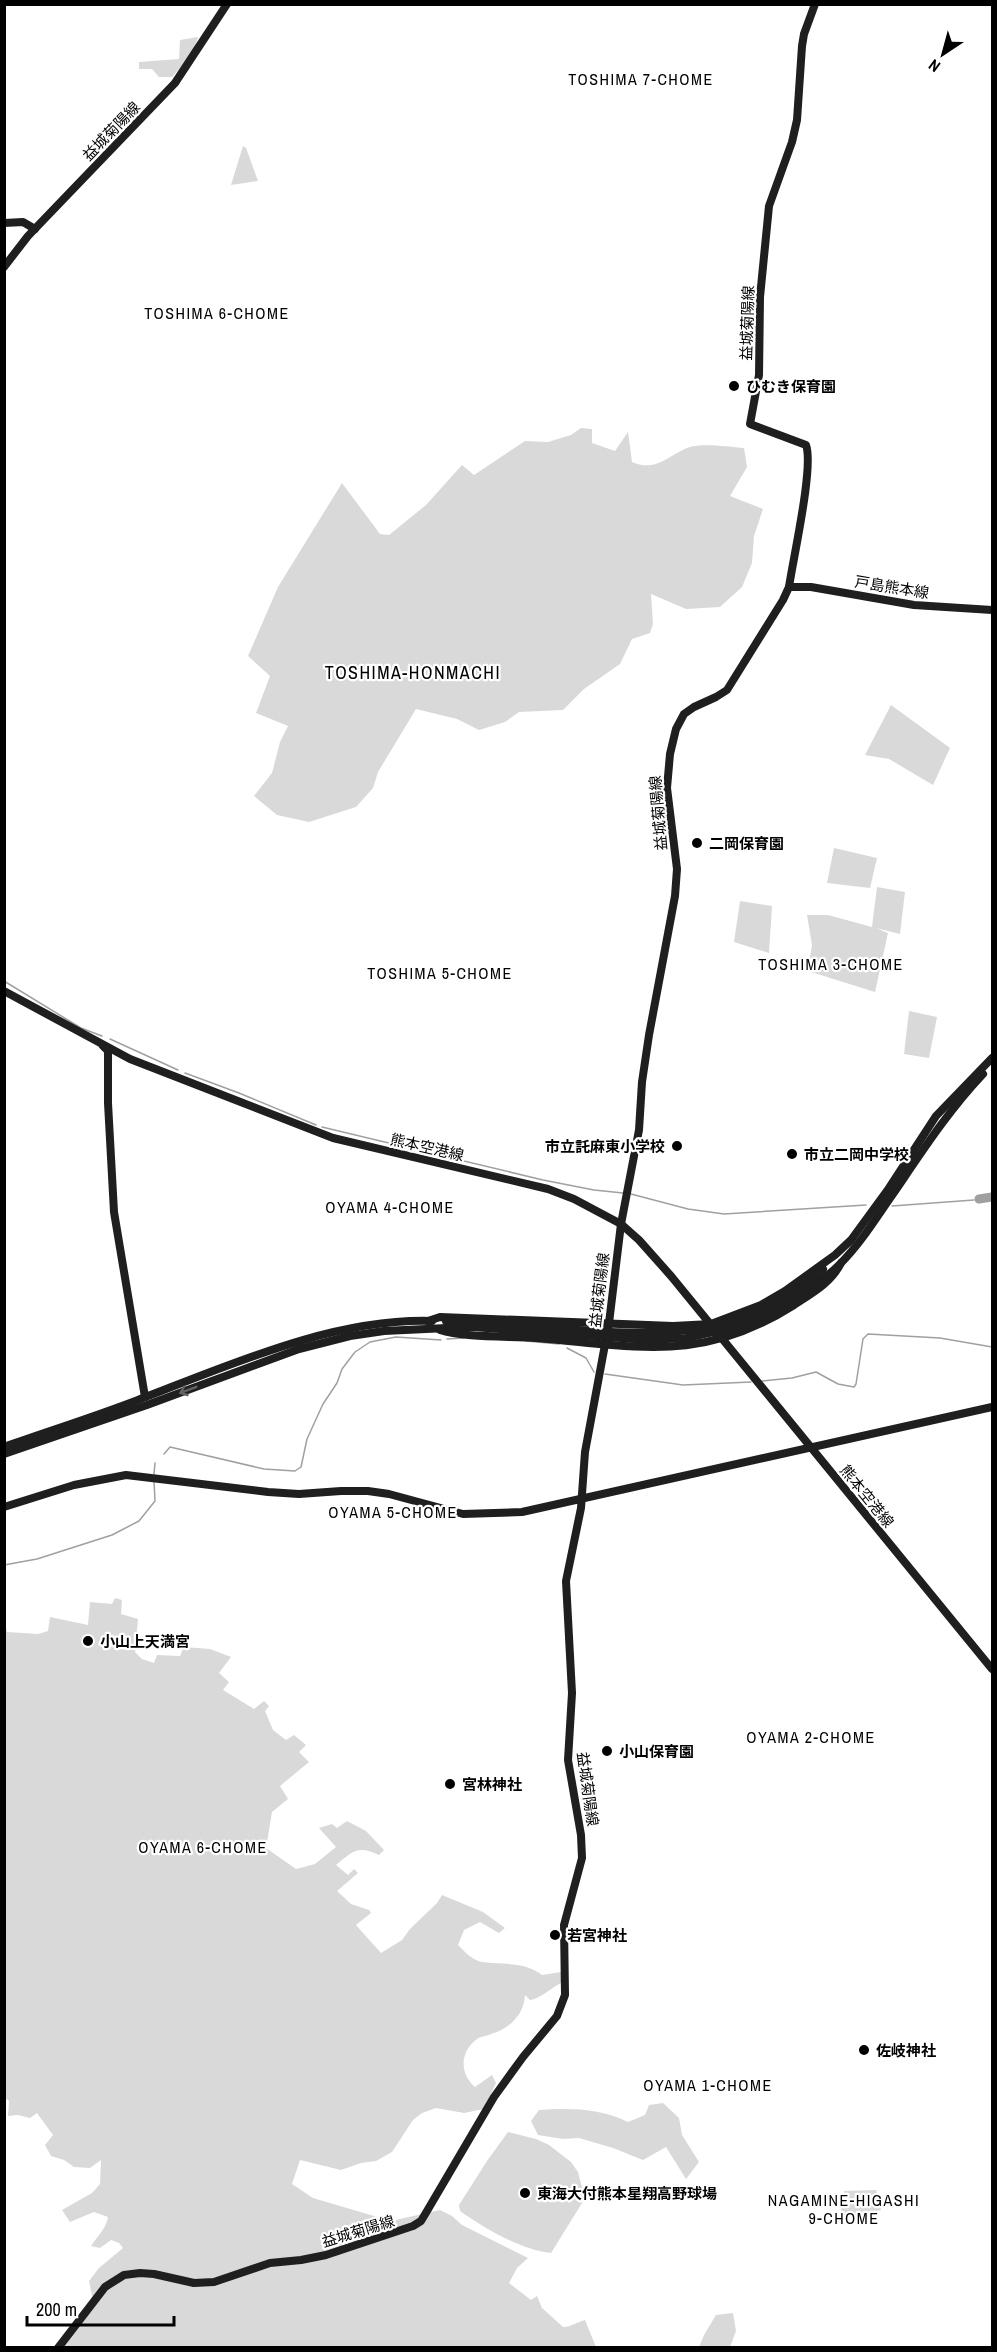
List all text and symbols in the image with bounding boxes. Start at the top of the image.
north arrow [913,24,973,84]
text: N [924,54,944,78]
district label: TOSHIMA 7-CHOME [568,68,714,90]
street label: 益城菊陽線 [77,97,145,165]
street label: 益城菊陽線 [735,285,759,361]
district label: TOSHIMA 6-CHOME [144,302,290,324]
place label: ひむき保育園 [746,376,836,397]
marker: ひむき保育園 [727,379,741,393]
street label: 戸島熊本線 [853,571,931,603]
district label: TOSHIMA-HONMACHI [325,660,501,685]
street label: 益城菊陽線 [644,775,672,851]
place label: 二岡保育園 [709,833,784,854]
marker: 二岡保育園 [690,836,704,850]
district label: TOSHIMA 3-CHOME [758,953,904,975]
district label: TOSHIMA 5-CHOME [367,962,513,984]
street label: 熊本空港線 [388,1128,466,1166]
place label: 市立託麻東小学校 [545,1136,665,1157]
marker: 市立託麻東小学校 [670,1139,684,1153]
place label: 市立二岡中学校 [804,1144,909,1165]
marker: 市立二岡中学校 [785,1147,799,1161]
district label: OYAMA 4-CHOME [325,1196,455,1218]
street label: 益城菊陽線 [584,1251,614,1329]
one-way arrow [179,1385,198,1396]
street label: 熊本空港線 [835,1460,899,1532]
district label: OYAMA 5-CHOME [328,1501,458,1523]
place label: 小山上天満宮 [100,1631,190,1652]
marker: 小山上天満宮 [81,1634,95,1648]
district label: OYAMA 2-CHOME [746,1726,876,1748]
place label: 小山保育園 [619,1741,694,1762]
marker: 小山保育園 [600,1744,614,1758]
street label: 益城菊陽線 [572,1750,604,1828]
place label: 宮林神社 [462,1774,522,1795]
marker: 宮林神社 [443,1777,457,1791]
district label: OYAMA 6-CHOME [138,1836,268,1858]
place label: 若宮神社 [567,1925,627,1946]
marker: 若宮神社 [548,1928,562,1942]
place label: 佐岐神社 [876,2040,936,2061]
marker: 佐岐神社 [857,2043,871,2057]
district label: OYAMA 1-CHOME [643,2074,773,2096]
place label: 東海大付熊本星翔高野球場 [537,2183,717,2204]
marker: 東海大付熊本星翔高野球場 [518,2186,532,2200]
district label: NAGAMINE-HIGASHI 9-CHOME [768,2189,920,2229]
street label: 益城菊陽線 [319,2210,397,2252]
scale bar [27,2289,174,2327]
text: 200 m [36,2297,77,2322]

